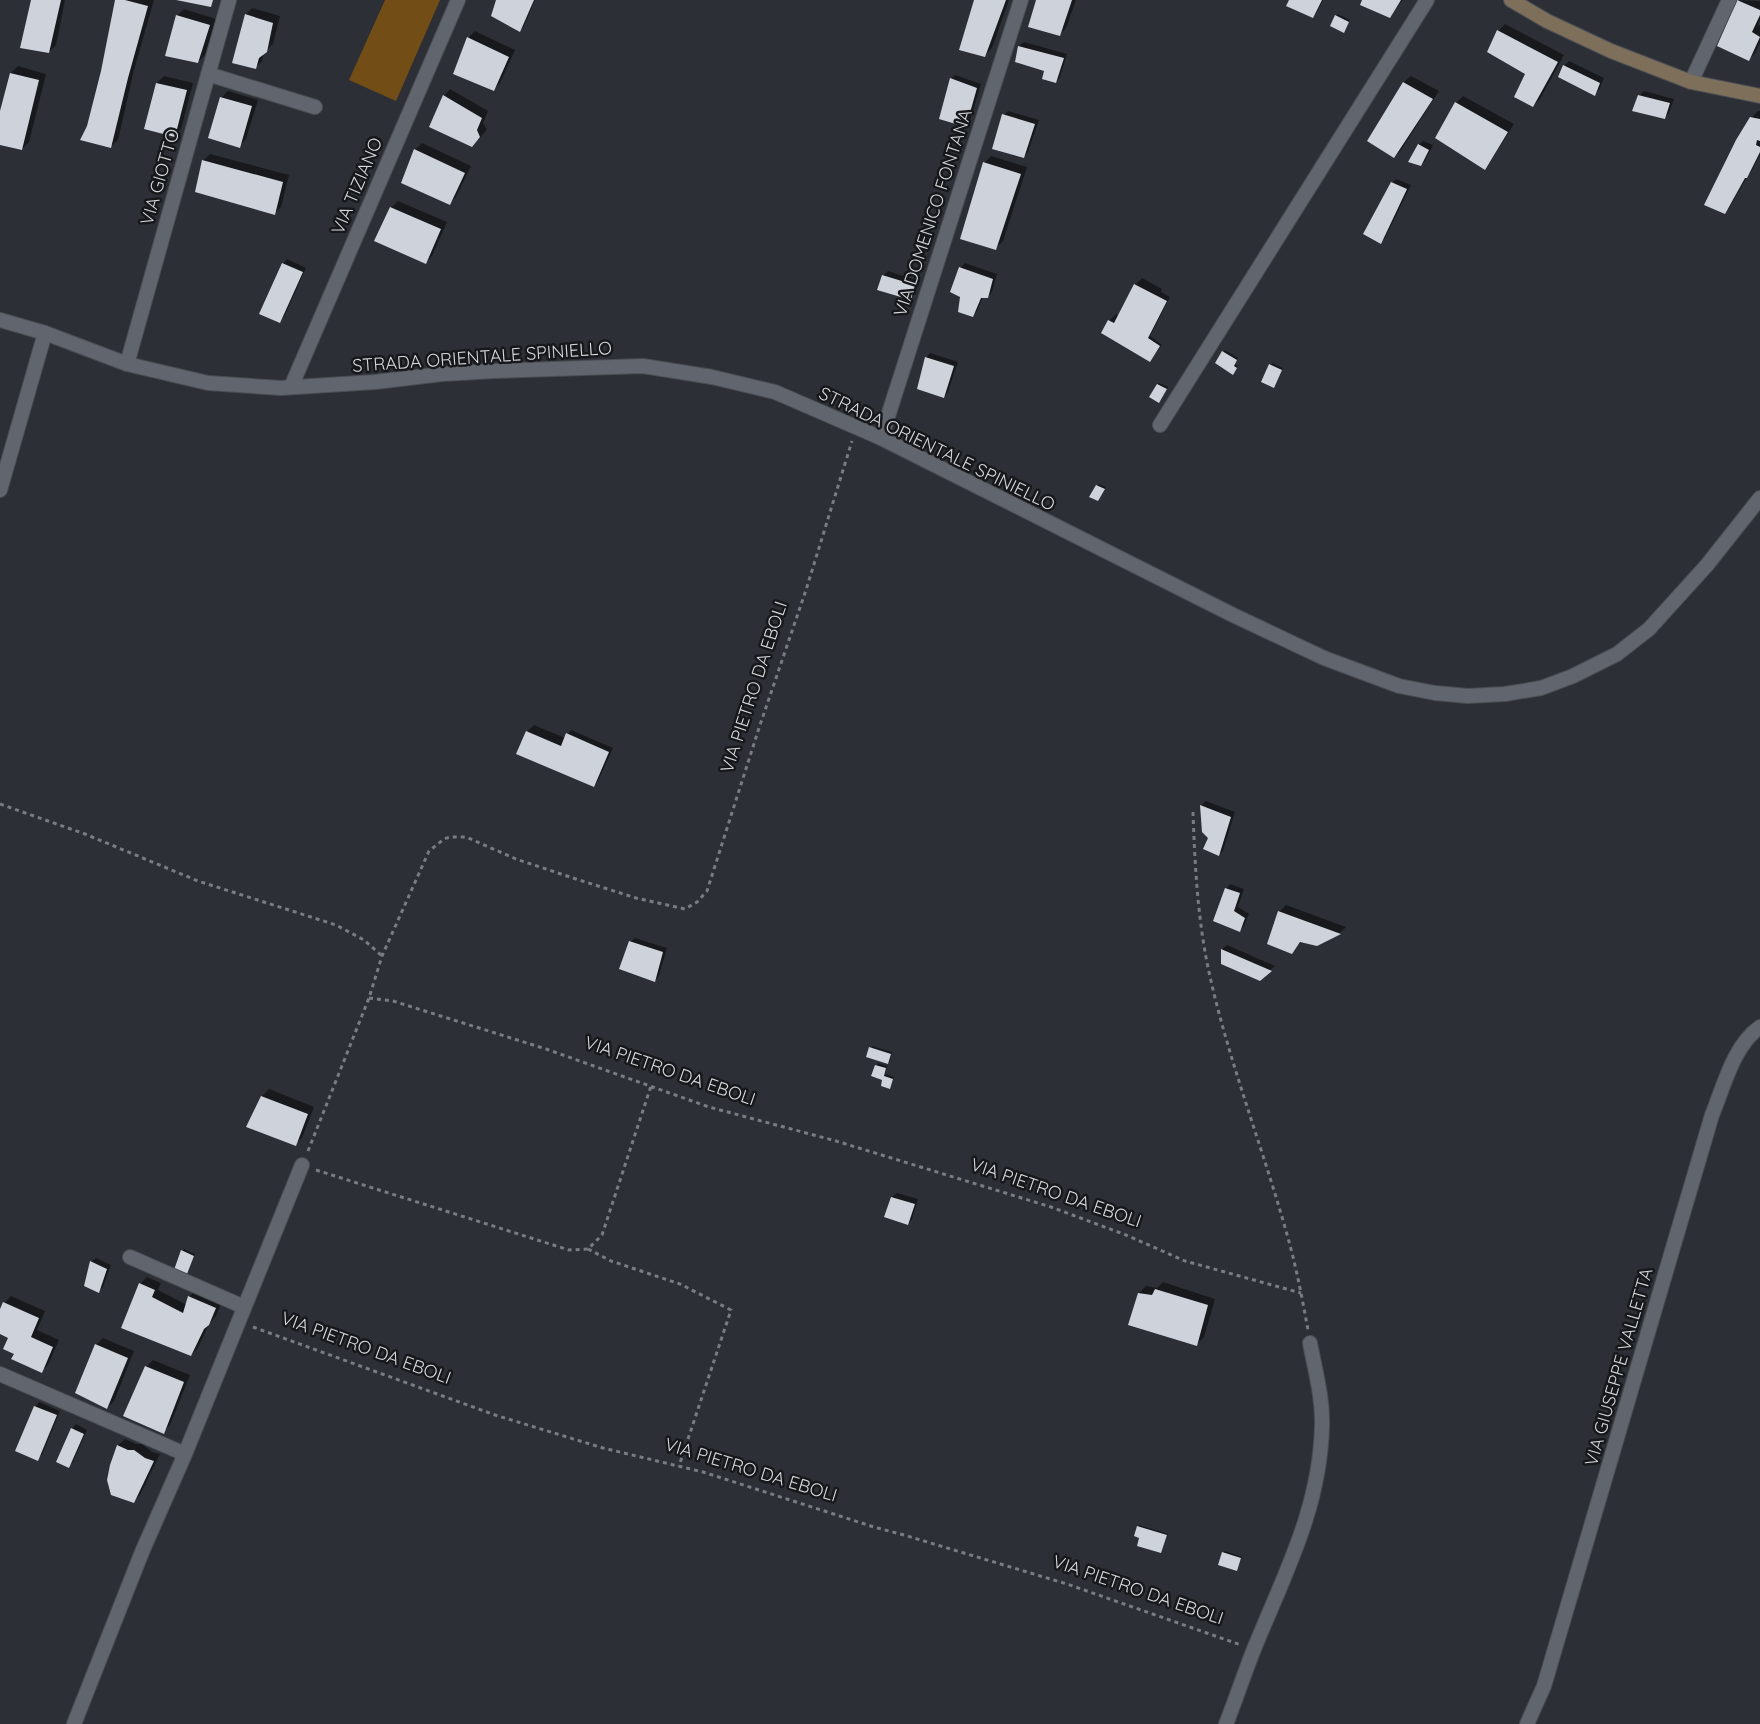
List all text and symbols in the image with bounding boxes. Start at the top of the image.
street label: VIA DOMENICO FONTANA [888,106,977,319]
street label: VIA GIOTTO [135,126,184,228]
street label: VIA TIZIANO [326,134,387,238]
street label: STRADA ORIENTALE SPINIELLO [351,336,612,377]
street label: STRADA ORIENTALE SPINIELLO [815,381,1059,516]
street label: VIA PIETRO DA EBOLI [715,598,792,776]
street label: VIA PIETRO DA EBOLI [582,1030,759,1111]
street label: VIA PIETRO DA EBOLI [968,1152,1145,1233]
street label: VIA GIUSEPPE VALLETTA [1579,1265,1658,1469]
street label: VIA PIETRO DA EBOLI [278,1306,454,1389]
street label: VIA PIETRO DA EBOLI [662,1432,840,1507]
street label: VIA PIETRO DA EBOLI [1050,1549,1227,1630]

